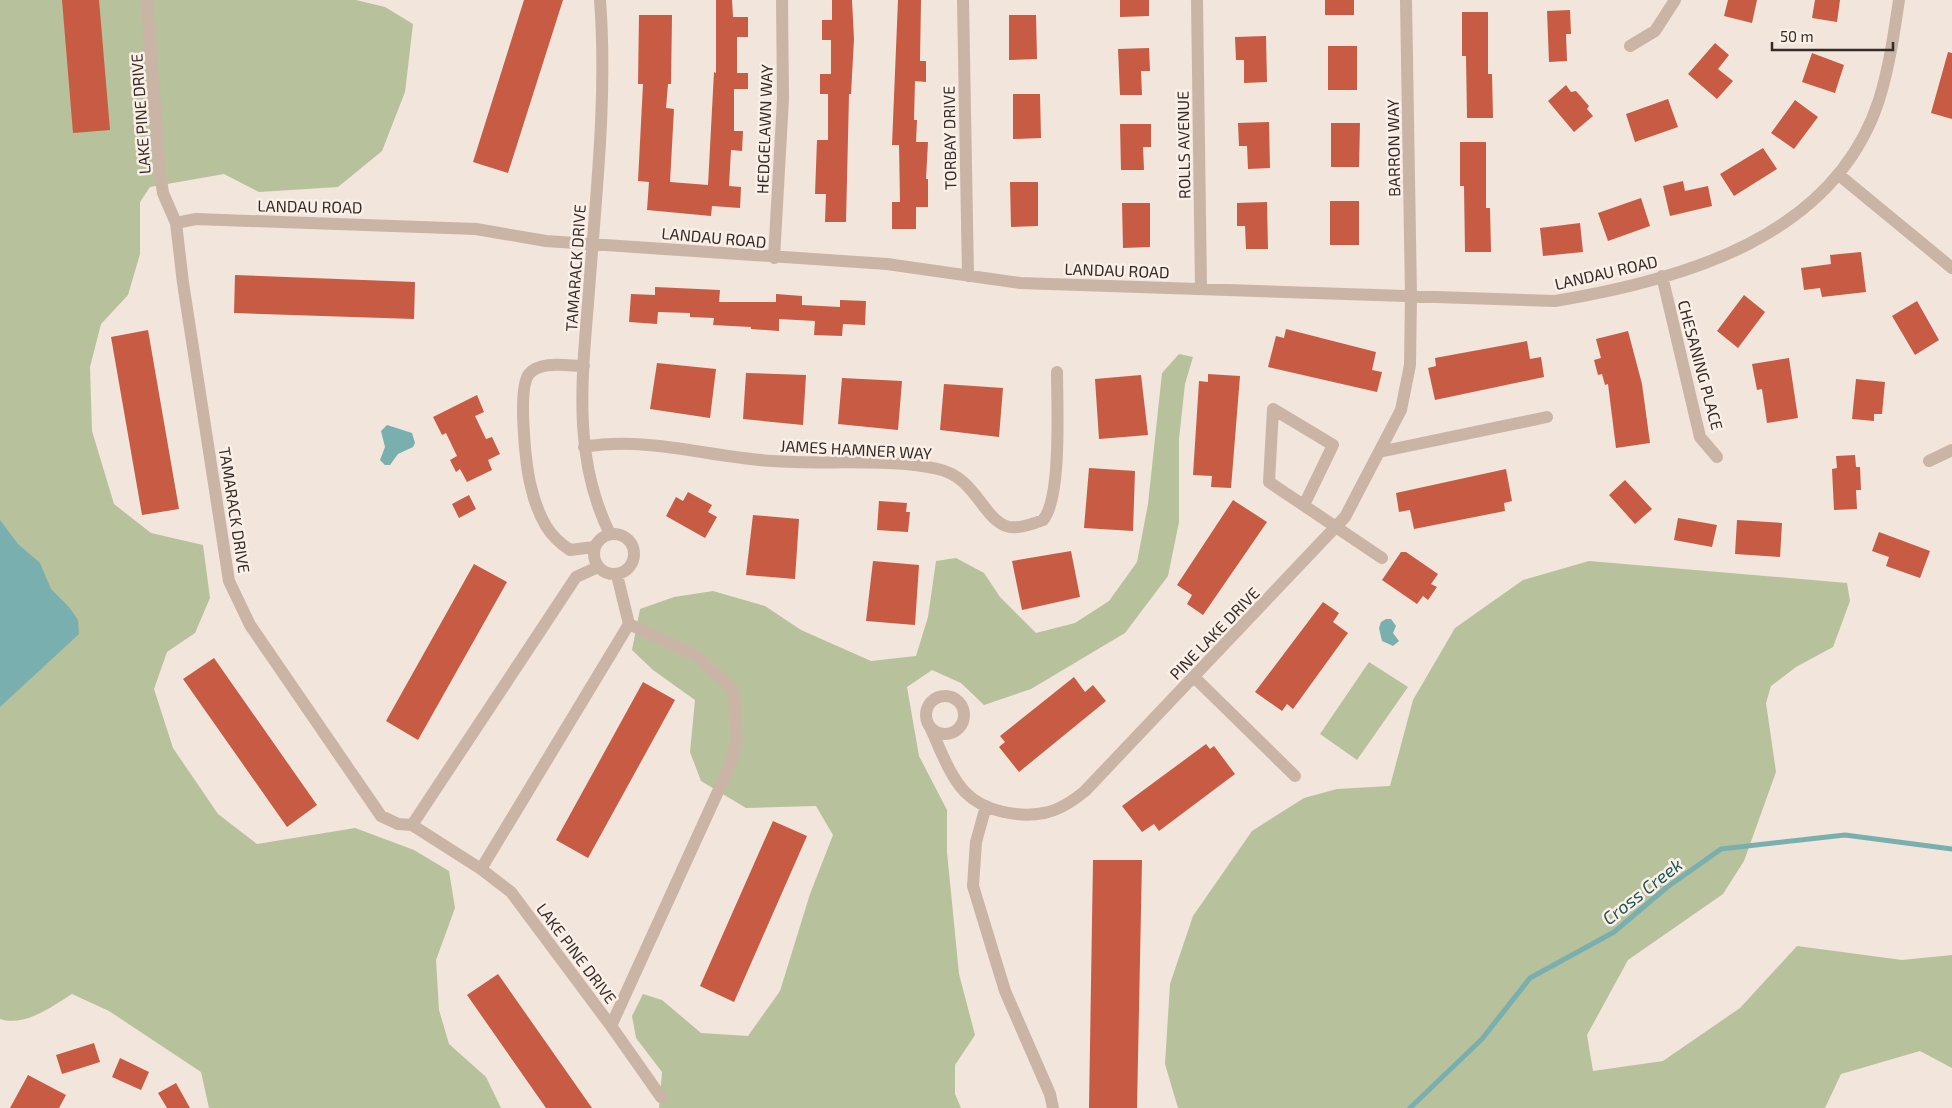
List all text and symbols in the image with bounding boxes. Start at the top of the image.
scale bar [1772,20,1893,52]
text: 50 m [1780,27,1814,45]
street label: LAKE PINE DRIVE [126,53,154,175]
street label: HEDGELAWN WAY [752,64,776,194]
street label: TORBAY DRIVE [939,86,959,190]
street label: ROLLS AVENUE [1173,91,1193,199]
street label: BARRON WAY [1383,99,1403,197]
street label: LANDAU ROAD [257,196,363,216]
street label: TAMARACK DRIVE [561,204,589,332]
street label: LANDAU ROAD [661,223,767,251]
street label: LANDAU ROAD [1553,251,1659,293]
street label: LANDAU ROAD [1064,259,1170,281]
street label: CHESANING PLACE [1675,298,1727,432]
street label: JAMES HAMNER WAY [780,436,932,462]
street label: TAMARACK DRIVE [216,446,254,574]
street label: PINE LAKE DRIVE [1165,583,1263,683]
water label: Cross Creek [1598,853,1686,929]
street label: LAKE PINE DRIVE [533,899,621,1007]

